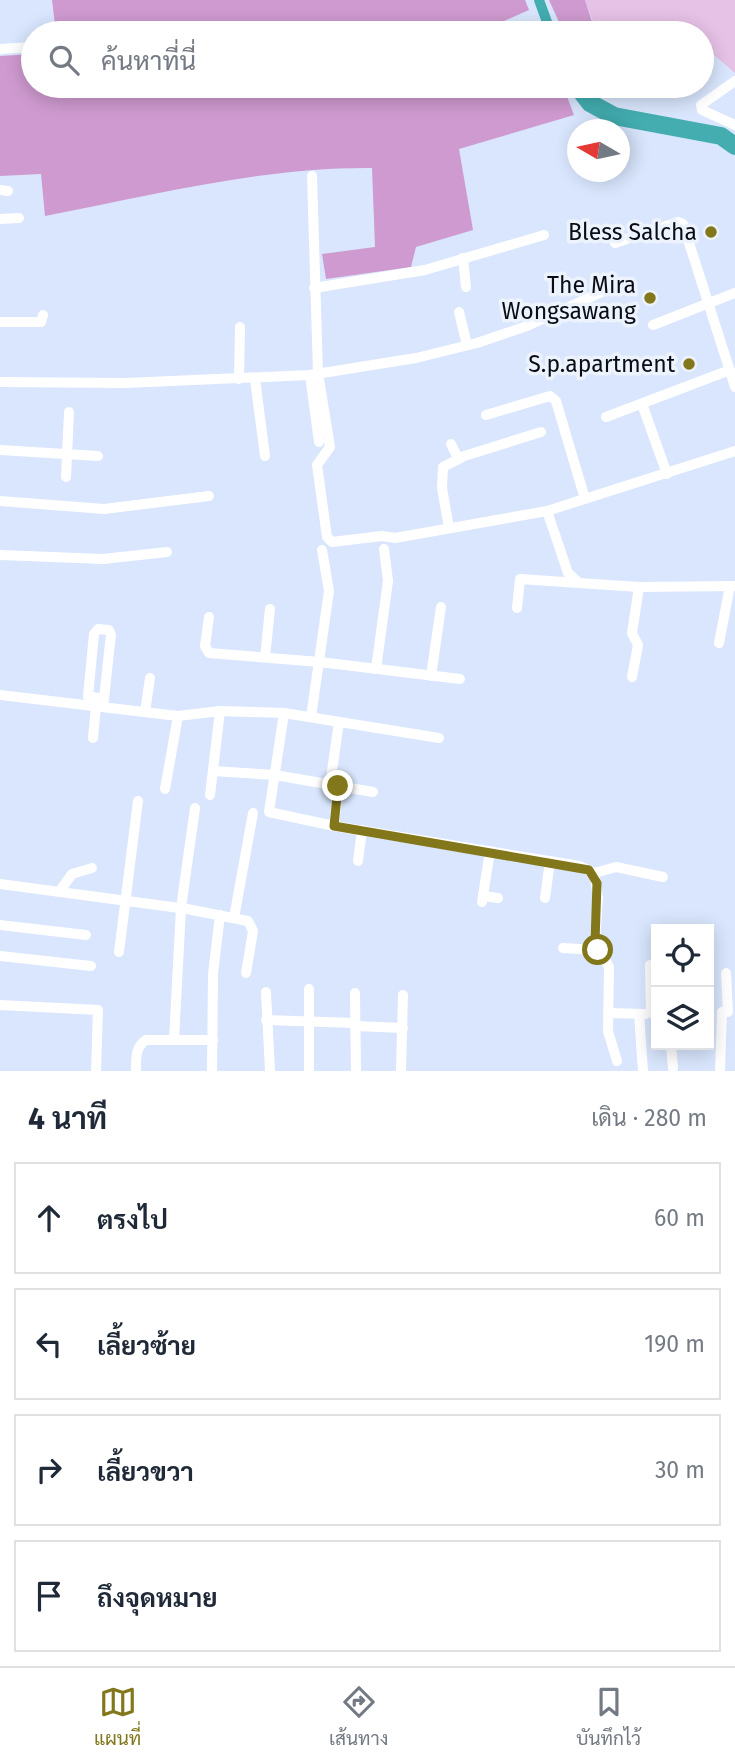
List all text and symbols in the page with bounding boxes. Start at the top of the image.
search box [21,21,714,98]
icon: search [45,41,83,79]
text: ค้นหาที่นี่ [101,46,196,77]
north arrow [567,119,630,182]
place label: Bless Salcha [568,218,697,246]
marker: Bless Salcha [703,224,719,240]
place label: The Mira Wongsawang [501,271,636,325]
marker: The Mira Wongsawang [642,290,658,306]
place label: S.p.apartment [528,350,676,378]
marker: S.p.apartment [681,356,697,372]
route end [322,770,353,801]
map controls [651,924,714,1050]
button: locate [651,924,714,987]
route start [582,934,613,965]
button: layers [651,987,714,1050]
text: 4 นาที [28,1101,107,1137]
text: เดิน · 280 m [591,1104,707,1132]
icon: ahead [30,1199,68,1237]
text: 60 m [654,1204,705,1232]
text: ตรงไป [97,1205,168,1236]
icon: left [30,1325,68,1363]
text: 190 m [644,1330,705,1358]
text: เลี้ยวซ้าย [97,1331,196,1362]
icon: right [30,1451,68,1489]
text: 30 m [655,1456,705,1484]
text: เลี้ยวขวา [97,1457,194,1488]
icon: arrive [30,1577,68,1615]
text: ถึงจุดหมาย [97,1583,218,1614]
tab: แผนที่ [94,1683,141,1750]
tab: เส้นทาง [329,1683,388,1750]
tab: บันทึกไว้ [576,1683,641,1750]

